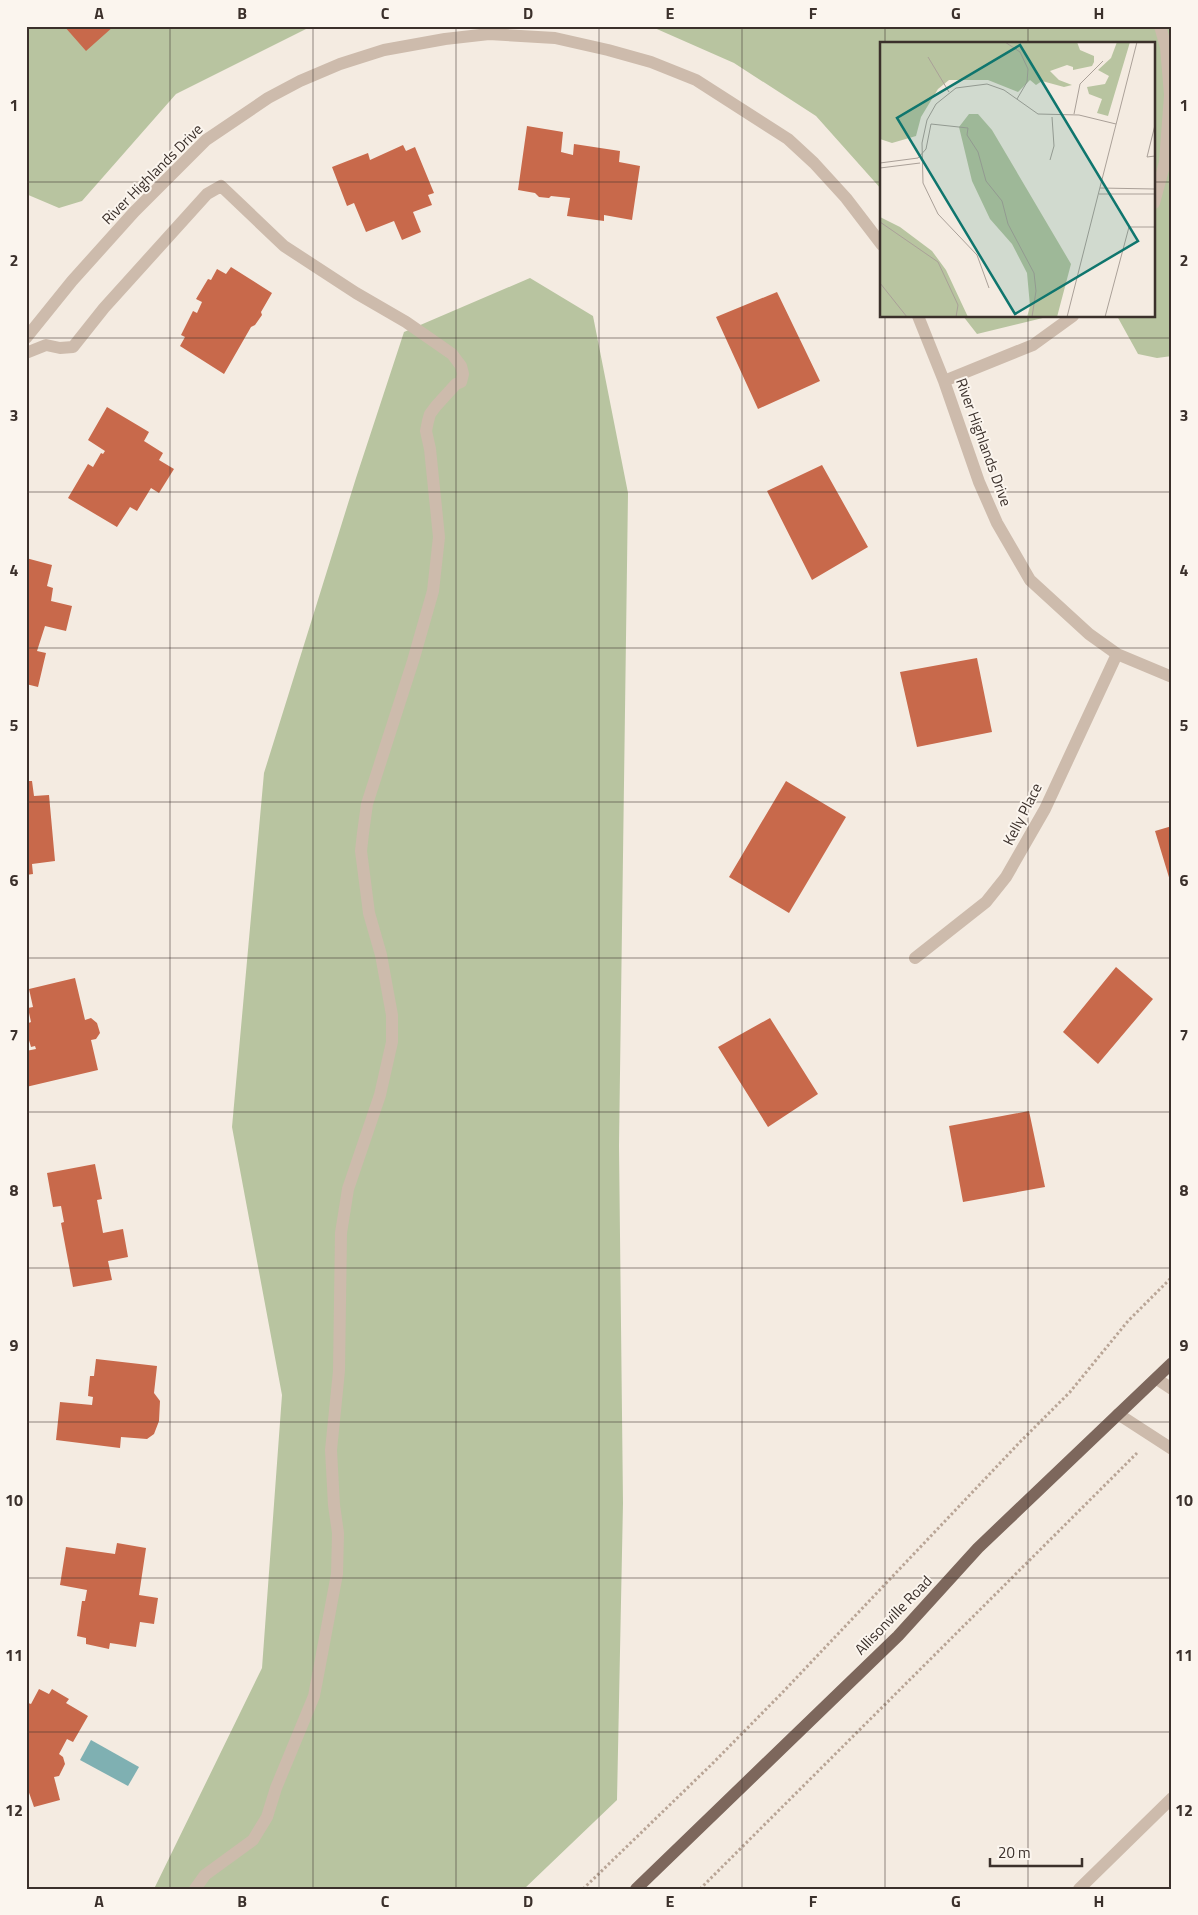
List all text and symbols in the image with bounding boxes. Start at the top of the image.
text: A [94,1,104,25]
text: B [237,1,247,25]
text: C [381,1,390,25]
text: D [523,1,533,25]
text: E [666,1,675,25]
text: F [809,1,818,25]
text: G [951,1,961,25]
text: H [1094,1,1104,25]
inset map [880,42,1156,318]
text: 1 [10,93,18,117]
text: 1 [1180,93,1188,117]
street label: River Highlands Drive [96,118,208,230]
text: 2 [10,248,18,272]
text: 2 [1180,248,1188,272]
street label: River Highlands Drive [950,375,1018,509]
text: 3 [10,403,18,427]
text: 3 [1180,403,1188,427]
text: 4 [10,558,19,582]
text: 4 [1180,558,1189,582]
text: 5 [10,713,19,737]
text: 5 [1180,713,1189,737]
street label: Kelly Place [996,779,1048,849]
text: 6 [10,868,19,892]
text: 6 [1180,868,1189,892]
text: 7 [10,1023,18,1047]
text: 7 [1180,1023,1188,1047]
text: 8 [10,1178,19,1202]
text: 8 [1180,1178,1189,1202]
text: 9 [10,1333,19,1357]
text: 9 [1180,1333,1189,1357]
text: 10 [5,1488,23,1512]
text: 10 [1175,1488,1193,1512]
street label: Allisonville Road [849,1570,937,1660]
text: 11 [5,1643,23,1667]
text: 11 [1175,1643,1193,1667]
text: 12 [5,1798,23,1822]
text: 12 [1175,1798,1193,1822]
scale bar [990,1835,1083,1867]
text: 20 m [998,1841,1031,1864]
text: A [94,1889,104,1913]
text: B [237,1889,247,1913]
text: C [381,1889,390,1913]
text: D [523,1889,533,1913]
text: E [666,1889,675,1913]
text: F [809,1889,818,1913]
text: G [951,1889,961,1913]
text: H [1094,1889,1104,1913]

